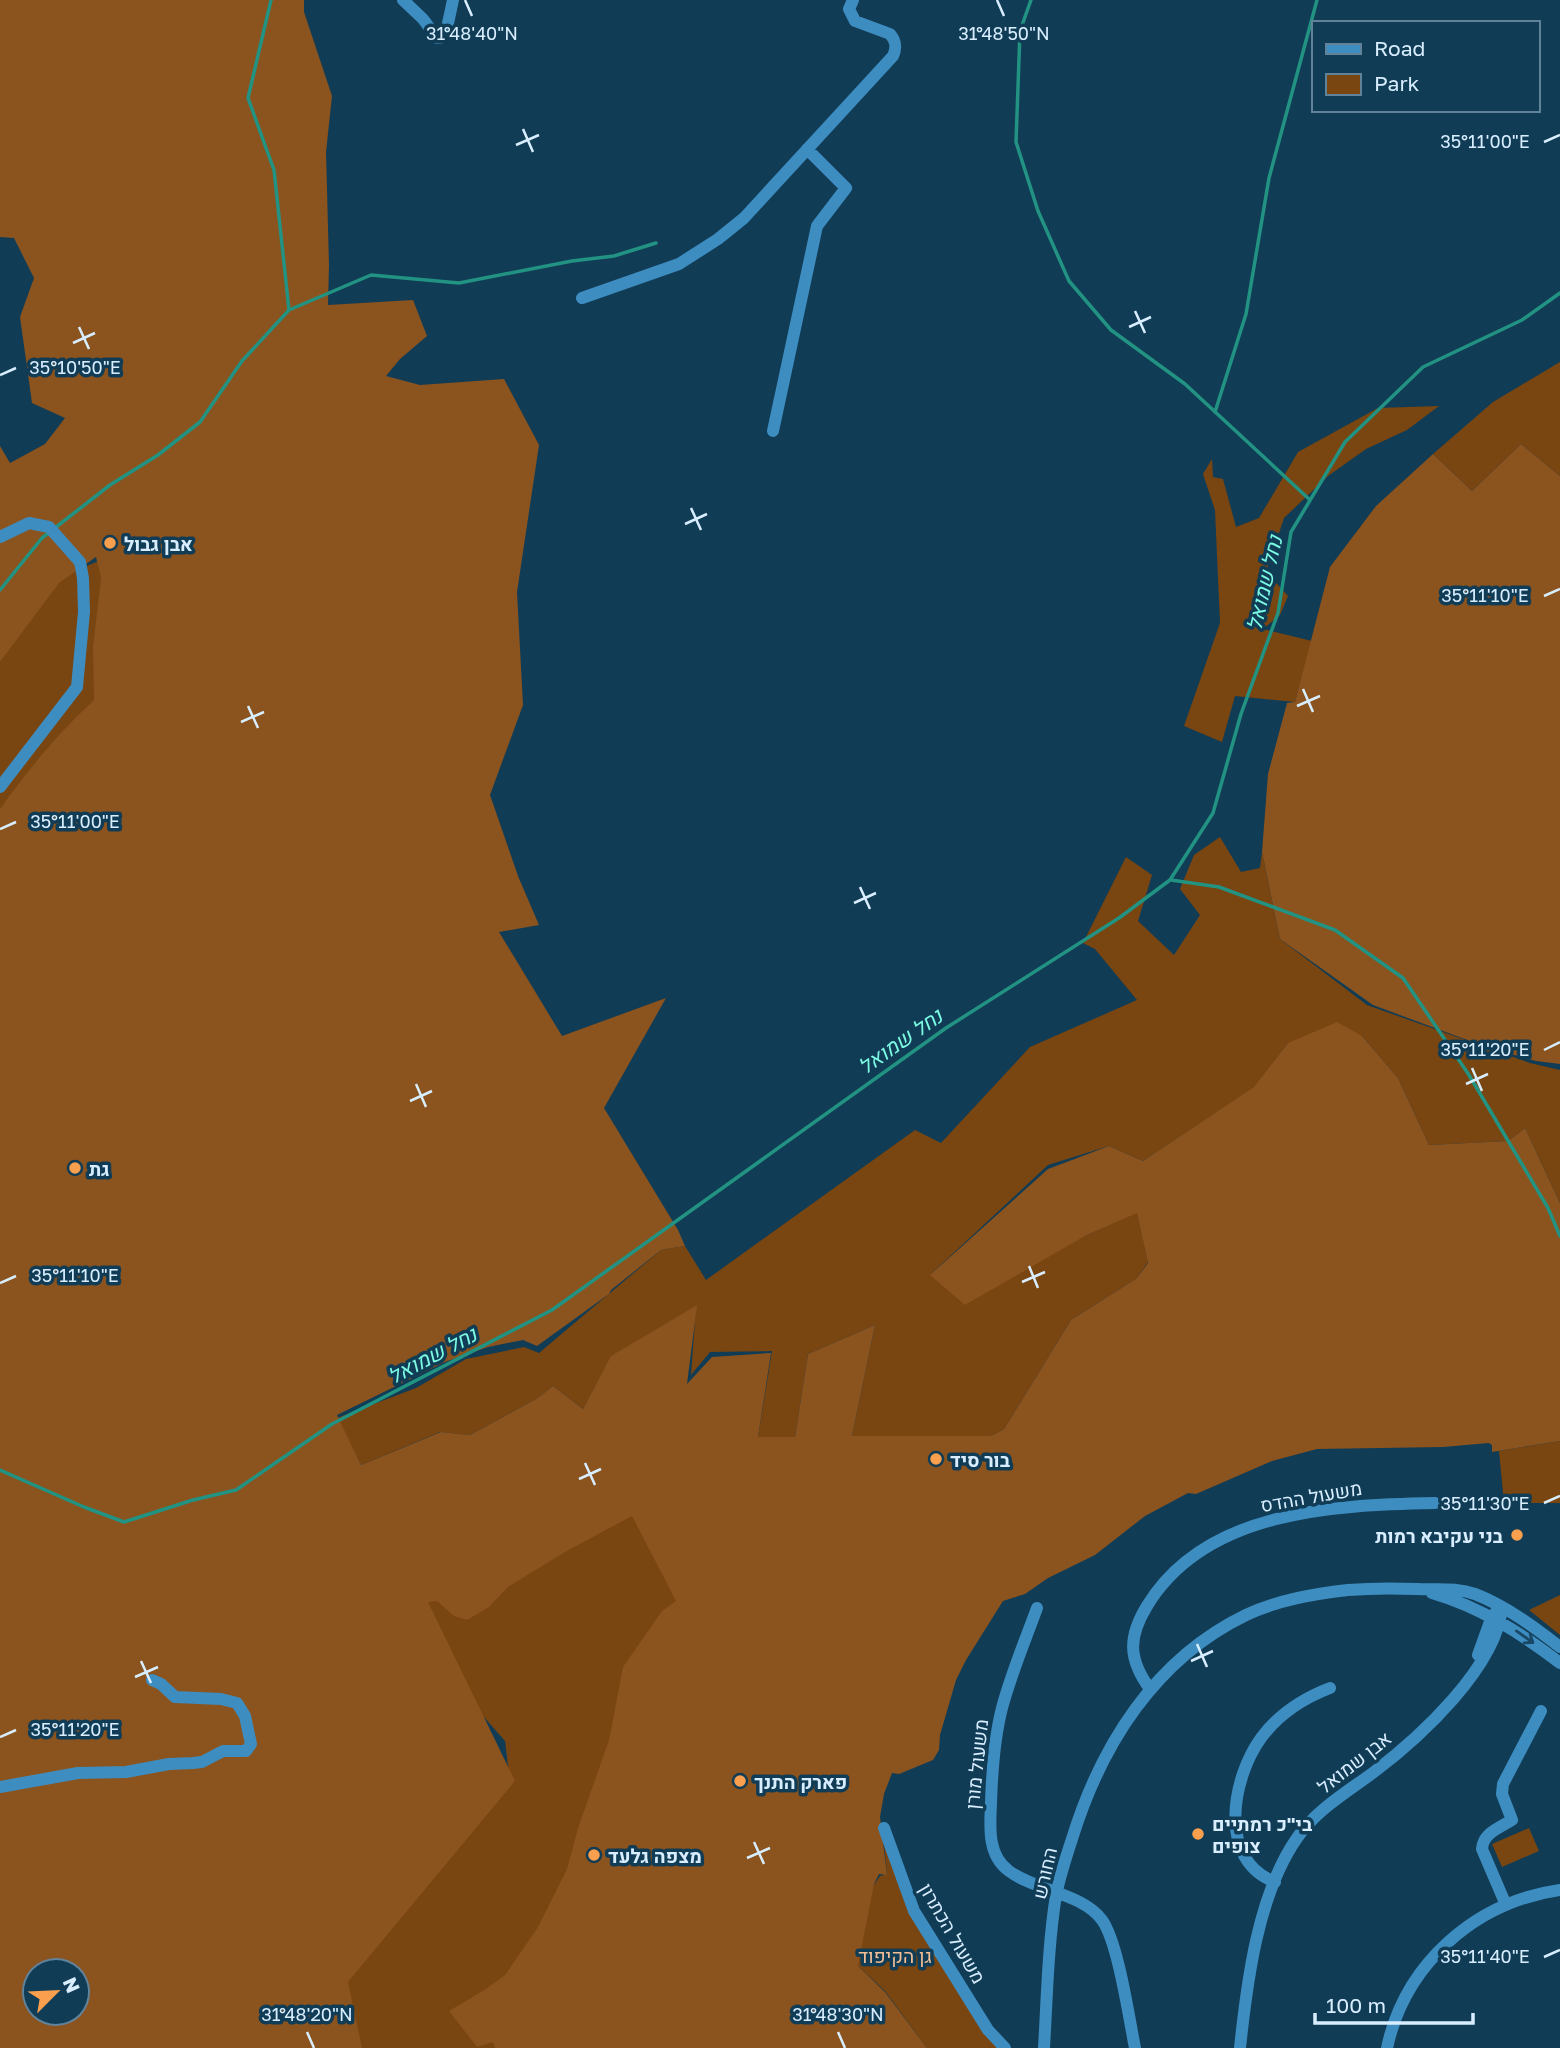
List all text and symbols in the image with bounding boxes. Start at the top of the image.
legend [1312,21,1539,112]
text: 31°48'40"N [426,22,518,44]
text: 31°48'50"N [958,22,1050,44]
text: Road [1374,35,1425,61]
text: Park [1374,70,1420,96]
text: 35°11'00"E [1440,130,1530,152]
text: 35°10'50"E [29,356,121,378]
place label: אבן גבול [124,532,193,555]
water label: נחל שמואל [1240,532,1288,633]
marker: אבן גבול [102,535,118,551]
text: 35°11'10"E [1441,584,1529,606]
text: 35°11'00"E [30,810,120,832]
water label: נחל שמואל [853,1002,948,1079]
text: 35°11'20"E [1440,1038,1530,1060]
place label: גת [89,1157,110,1180]
marker: גת [67,1160,83,1176]
text: 35°11'10"E [31,1264,119,1286]
water label: נחל שמואל [383,1320,482,1389]
place label: בור סיד [950,1448,1011,1471]
marker: בור סיד [928,1451,944,1467]
street label: משעול ההדס [1258,1476,1364,1516]
text: 35°11'30"E [1440,1492,1530,1514]
place label: בני עקיבא רמות [1375,1524,1504,1547]
marker: בני עקיבא רמות [1509,1527,1525,1543]
one-way arrow [1515,1630,1534,1644]
text: 35°11'20"E [30,1718,120,1740]
street label: משעול מורן [960,1718,992,1810]
street label: אבן שמואל [1313,1726,1395,1798]
place label: פארק התנך [754,1770,847,1793]
marker: פארק התנך [732,1773,748,1789]
place label: בי"כ רמתיים צופים [1212,1812,1313,1857]
marker: בי"כ רמתיים צופים [1190,1826,1206,1842]
place label: מצפה גלעד [608,1844,702,1867]
street label: החורש [1027,1845,1061,1901]
marker: מצפה גלעד [586,1847,602,1863]
street label: משעול הכתרון [915,1879,991,1987]
park label: גן הקיפוד [858,1944,932,1967]
text: 35°11'40"E [1440,1945,1530,1967]
north arrow [21,1957,91,2027]
text: N [59,1974,85,1996]
scale bar [1315,1982,1472,2026]
text: 100 m [1326,1992,1386,2018]
text: 31°48'20"N [261,2003,353,2025]
text: 31°48'30"N [792,2003,884,2025]

